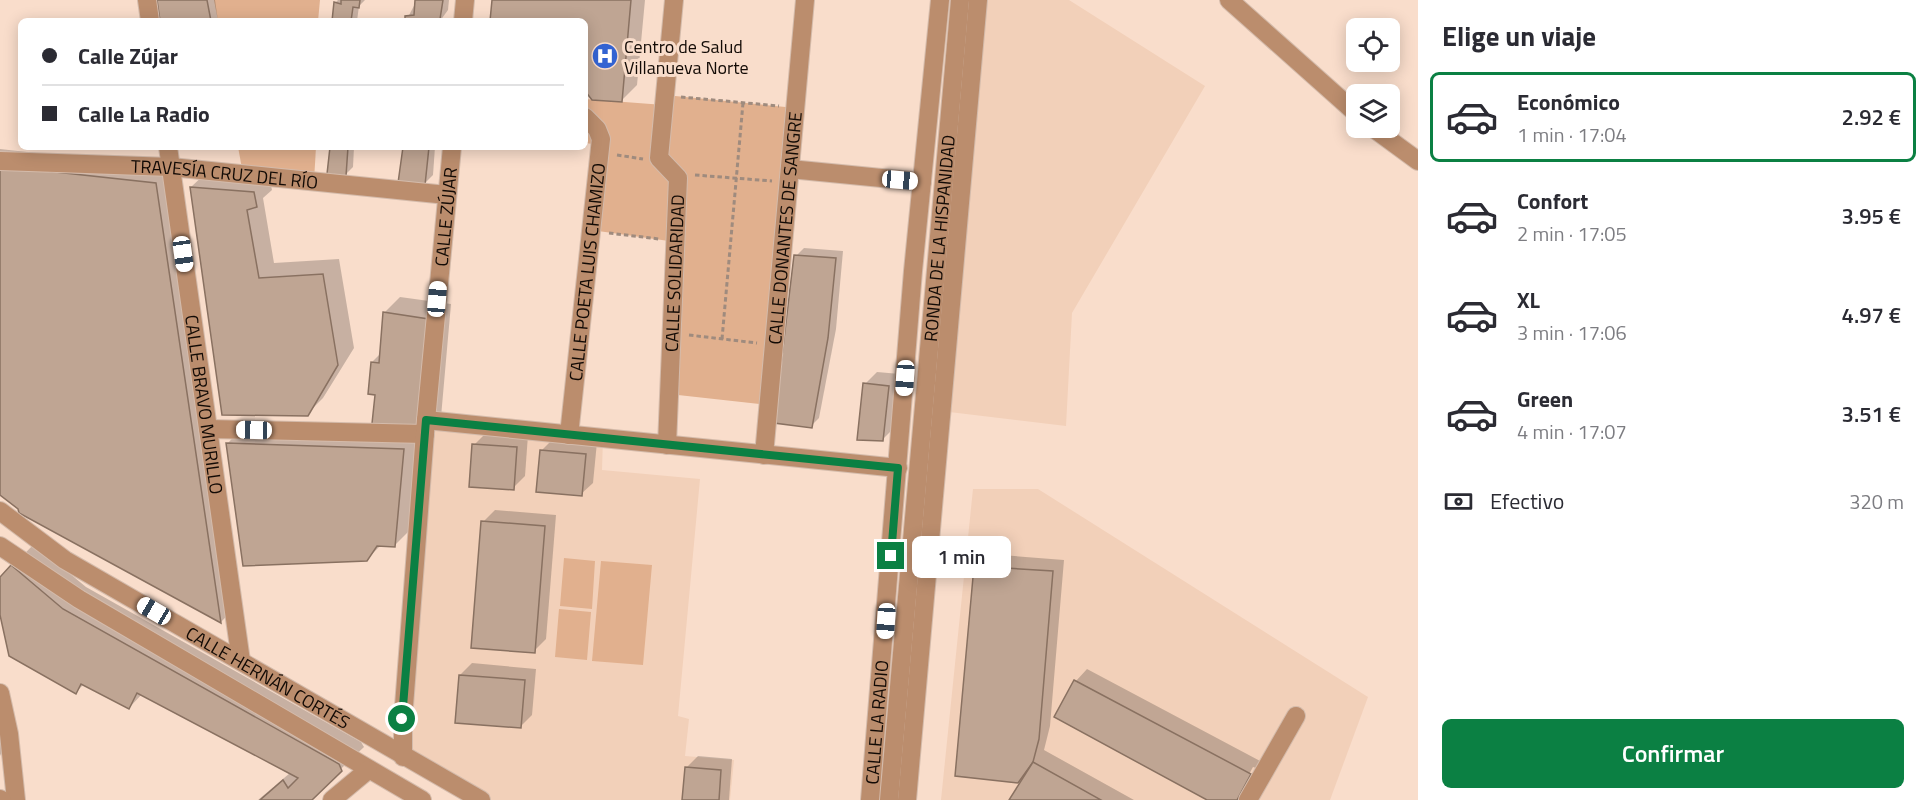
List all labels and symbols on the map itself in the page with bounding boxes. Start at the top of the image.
place label: Centro de Salud Villanueva Norte [624,33,749,81]
hospital icon: Centro de Salud Villanueva Norte [590,41,620,71]
street label: CALLE DONANTES DE SANGRE [761,110,808,345]
street label: RONDA DE LA HISPANIDAD [916,134,961,343]
street label: TRAVESÍA CRUZ DEL RÍO [131,152,319,195]
street label: CALLE POETA LUIS CHAMIZO [561,161,612,382]
street label: CALLE ZÚJAR [427,166,464,268]
car [881,169,919,191]
street label: CALLE SOLIDARIDAD [657,194,691,353]
car [172,235,194,273]
car [426,280,448,318]
street label: CALLE BRAVO MURILLO [178,313,231,496]
car [895,359,915,397]
car [236,421,272,439]
callout: 1 min [912,535,1011,577]
route end [877,542,904,569]
car [134,594,174,628]
car [876,602,896,640]
street label: CALLE HERNÁN CORTÉS [181,619,355,735]
street label: CALLE LA RADIO [858,659,895,785]
route start [388,705,415,732]

